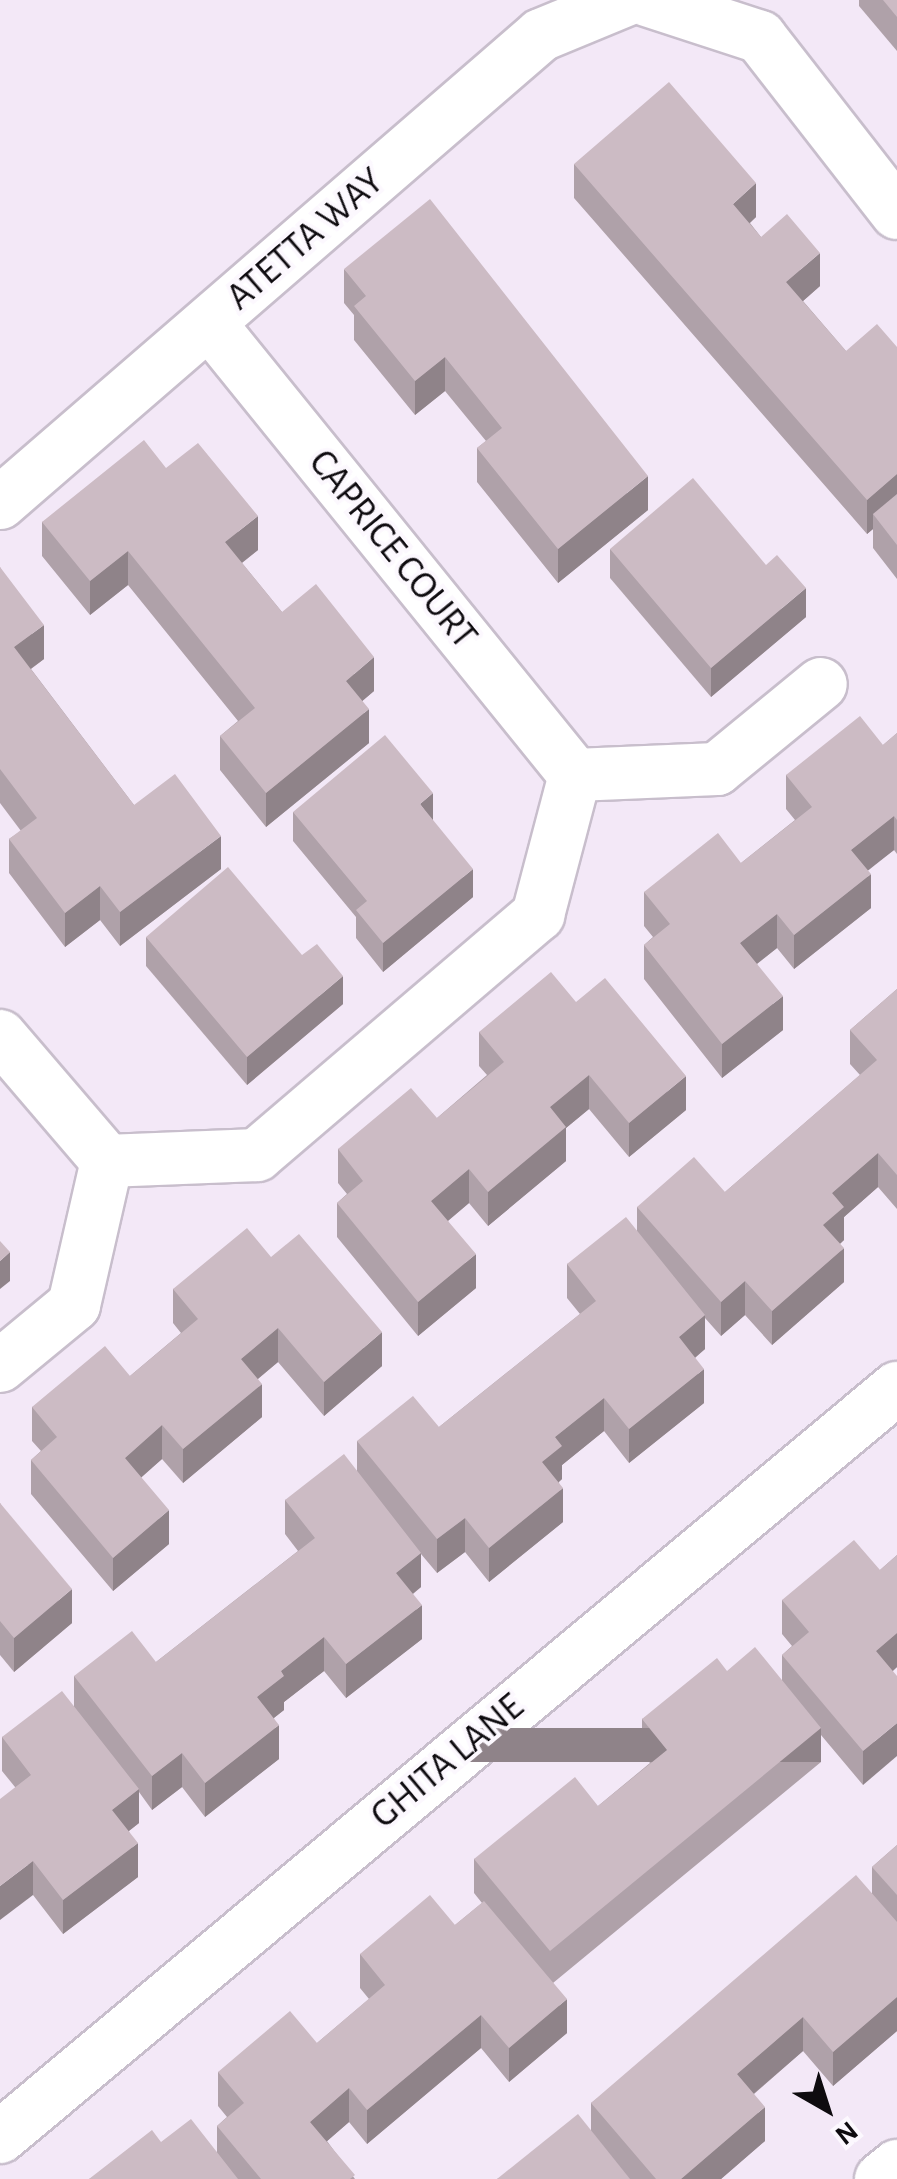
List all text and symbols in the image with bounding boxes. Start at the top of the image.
street label: ATETTA WAY [218,159,394,321]
street label: CAPRICE COURT [298,441,486,659]
street label: GHITA LANE [362,1685,534,1839]
north arrow [777,2059,877,2159]
text: N [830,2115,862,2149]

